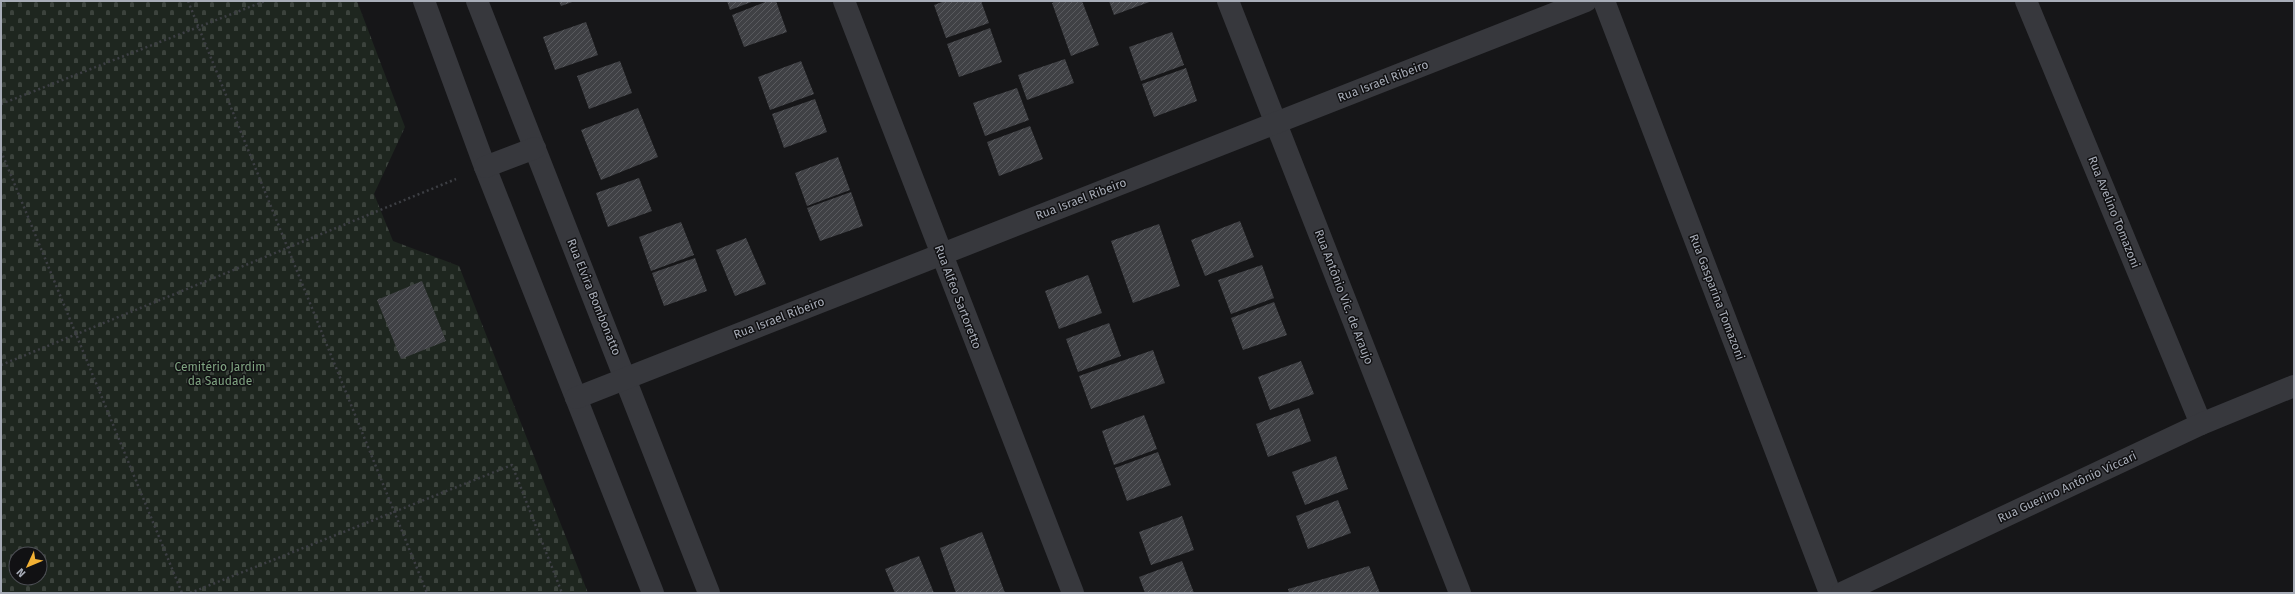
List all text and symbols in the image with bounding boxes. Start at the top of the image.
street label: Rua Israel Ribeiro [1336,57,1430,105]
street label: Rua Avelino Tomazoni [2085,154,2143,270]
street label: Rua Israel Ribeiro [1034,175,1128,223]
street label: Rua Antônio Vic. de Araujo [1312,228,1376,366]
street label: Rua Gasparina Tomazoni [1686,232,1748,362]
street label: Rua Elvira Bombonatto [564,237,624,357]
street label: Rua Alfeo Sartoretto [932,243,984,351]
street label: Rua Israel Ribeiro [732,294,826,342]
park label: Cemitério Jardim da Saudade [175,360,265,388]
street label: Rua Guerino Antônio Viccari [1995,449,2139,525]
north arrow [8,546,48,586]
text: N [14,565,28,580]

